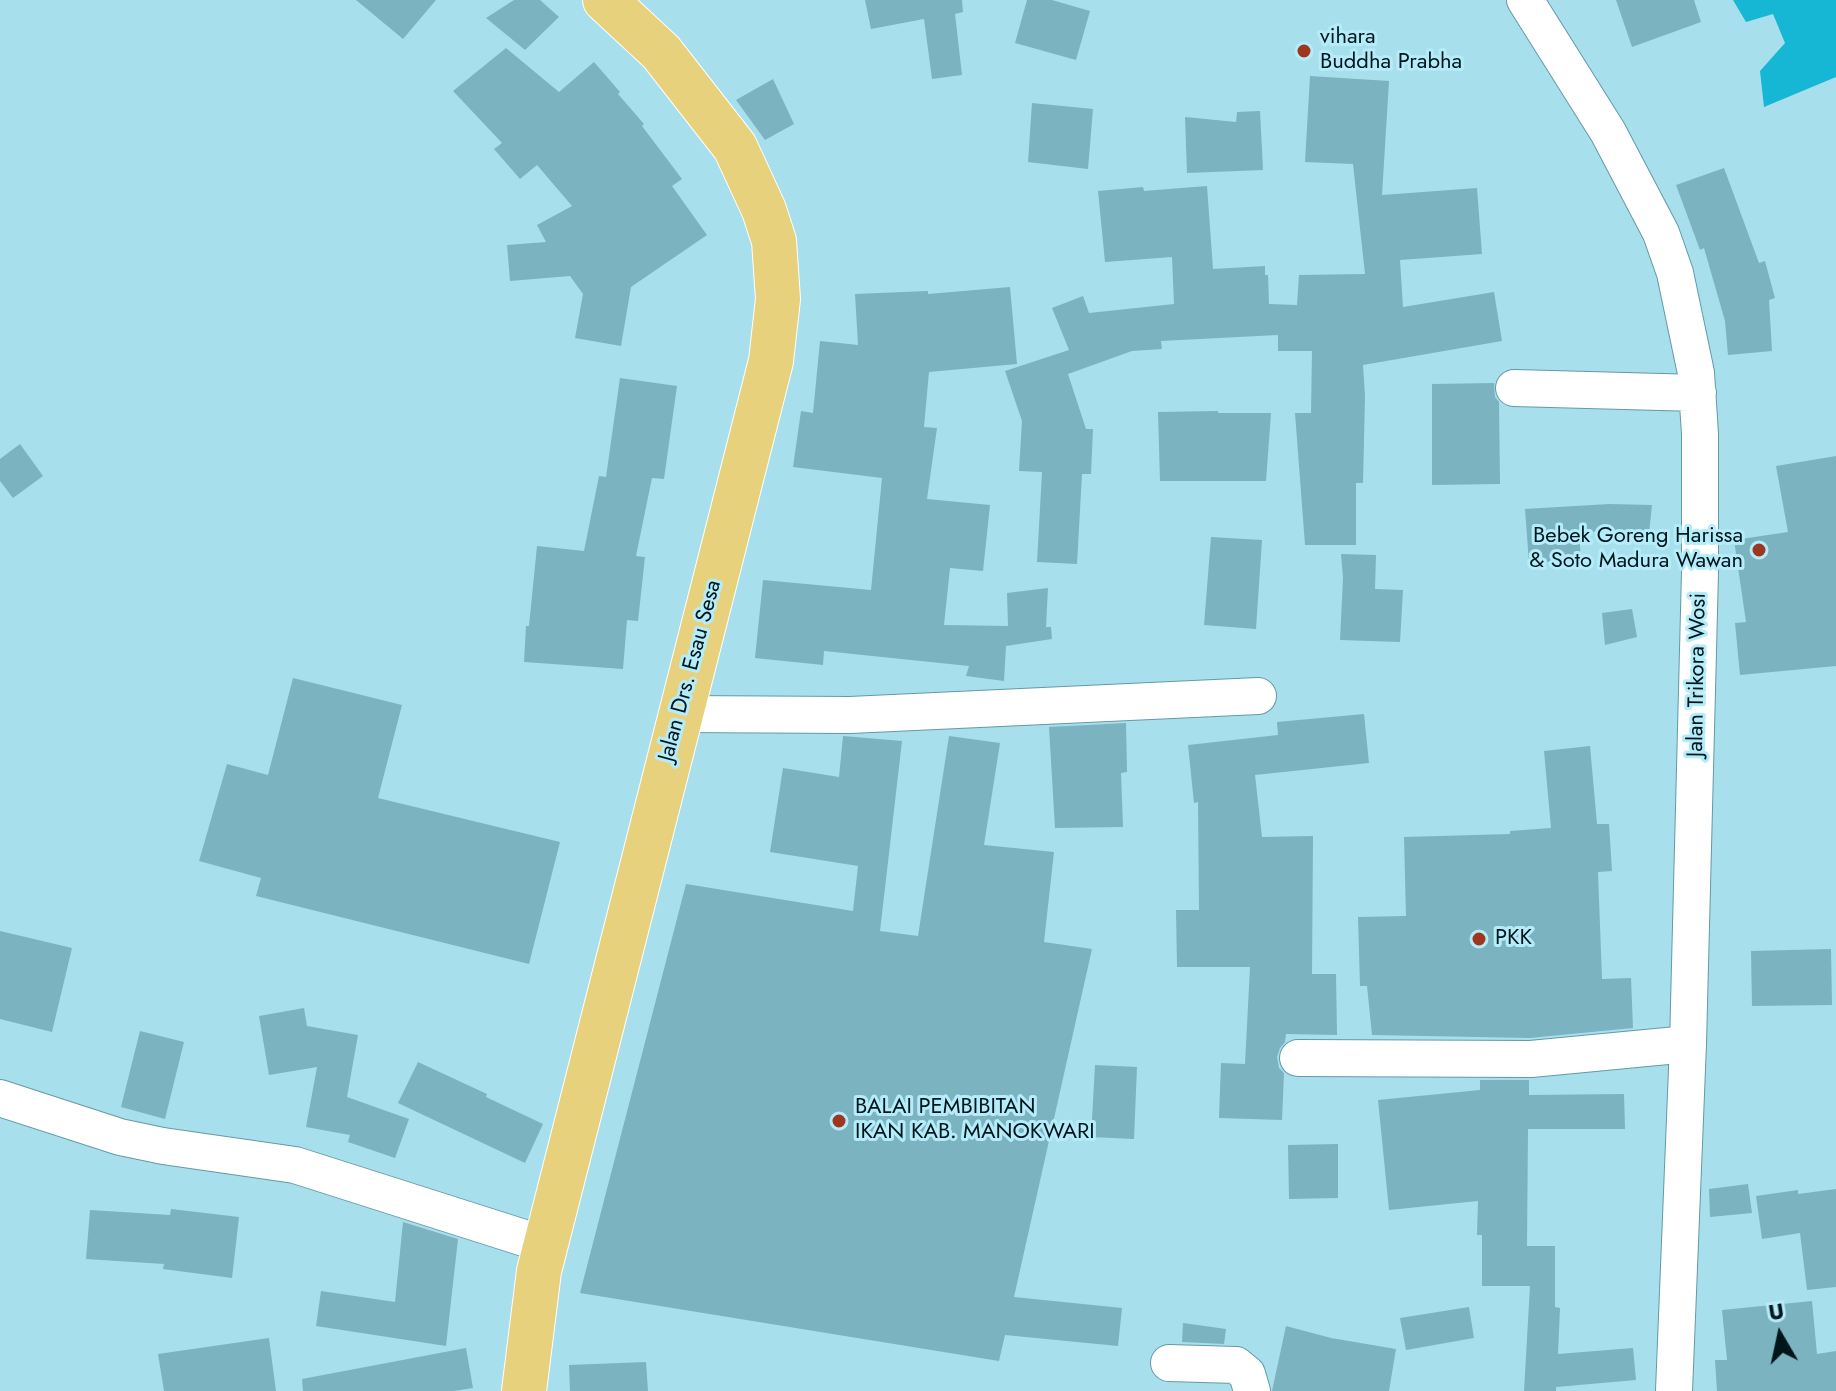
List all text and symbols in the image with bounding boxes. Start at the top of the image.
place label: vihara Buddha Prabha [1320,25,1462,76]
marker: vihara Buddha Prabha [1295,42,1313,60]
place label: Bebek Goreng Harissa & Soto Madura Wawan [1529,524,1743,576]
marker: Bebek Goreng Harissa & Soto Madura Wawan [1750,541,1768,559]
street label: Jalan Drs. Esau Sesa [654,577,728,765]
street label: Jalan Trikora Wosi [1683,593,1713,757]
place label: PKK [1495,926,1532,952]
marker: PKK [1470,930,1488,948]
place label: BALAI PEMBIBITAN IKAN KAB. MANOKWARI [855,1095,1095,1146]
marker: BALAI PEMBIBITAN IKAN KAB. MANOKWARI [830,1112,848,1130]
text: U [1766,1294,1786,1328]
north arrow [1740,1295,1820,1375]

